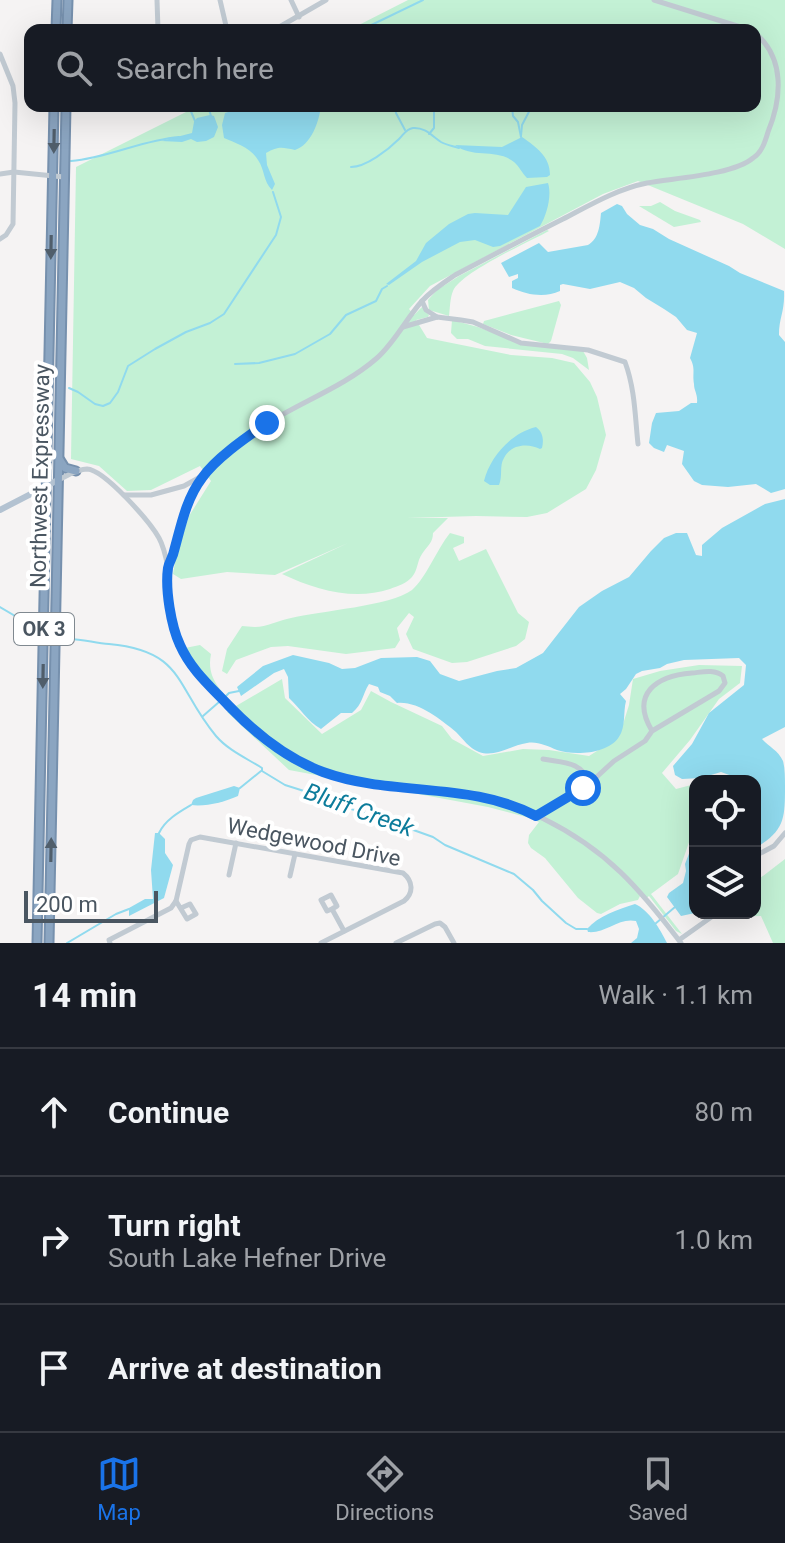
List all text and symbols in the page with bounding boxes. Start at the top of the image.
search box [24,24,761,112]
icon: search [52,46,96,90]
text: Search here [116,51,274,86]
one-way arrow [47,129,60,154]
one-way arrow [45,235,58,260]
street label: Northwest Expressway [26,363,54,588]
route end [249,405,285,441]
road number: OK 3 [14,613,74,645]
one-way arrow [37,664,49,689]
route start [565,770,601,806]
map controls [689,775,761,919]
button: locate [689,775,761,847]
water label: Bluff Creek [300,777,419,843]
street label: Wedgewood Drive [225,813,403,871]
one-way arrow [44,837,57,862]
button: layers [689,847,761,919]
scale bar [24,887,158,923]
text: 200 m [36,892,98,917]
text: 14 min [32,975,137,1015]
text: Walk · 1.1 km [599,980,753,1010]
icon: ahead [32,1090,76,1134]
text: Continue [108,1095,229,1130]
text: 80 m [695,1097,753,1127]
text: Turn right [108,1208,241,1243]
icon: right [32,1218,76,1262]
text: 1.0 km [674,1225,753,1255]
text: South Lake Hefner Drive [108,1243,386,1273]
icon: arrive [32,1346,76,1390]
text: Arrive at destination [108,1351,382,1386]
tab: Map [97,1452,141,1525]
tab: Directions [335,1452,434,1525]
tab: Saved [628,1452,688,1525]

